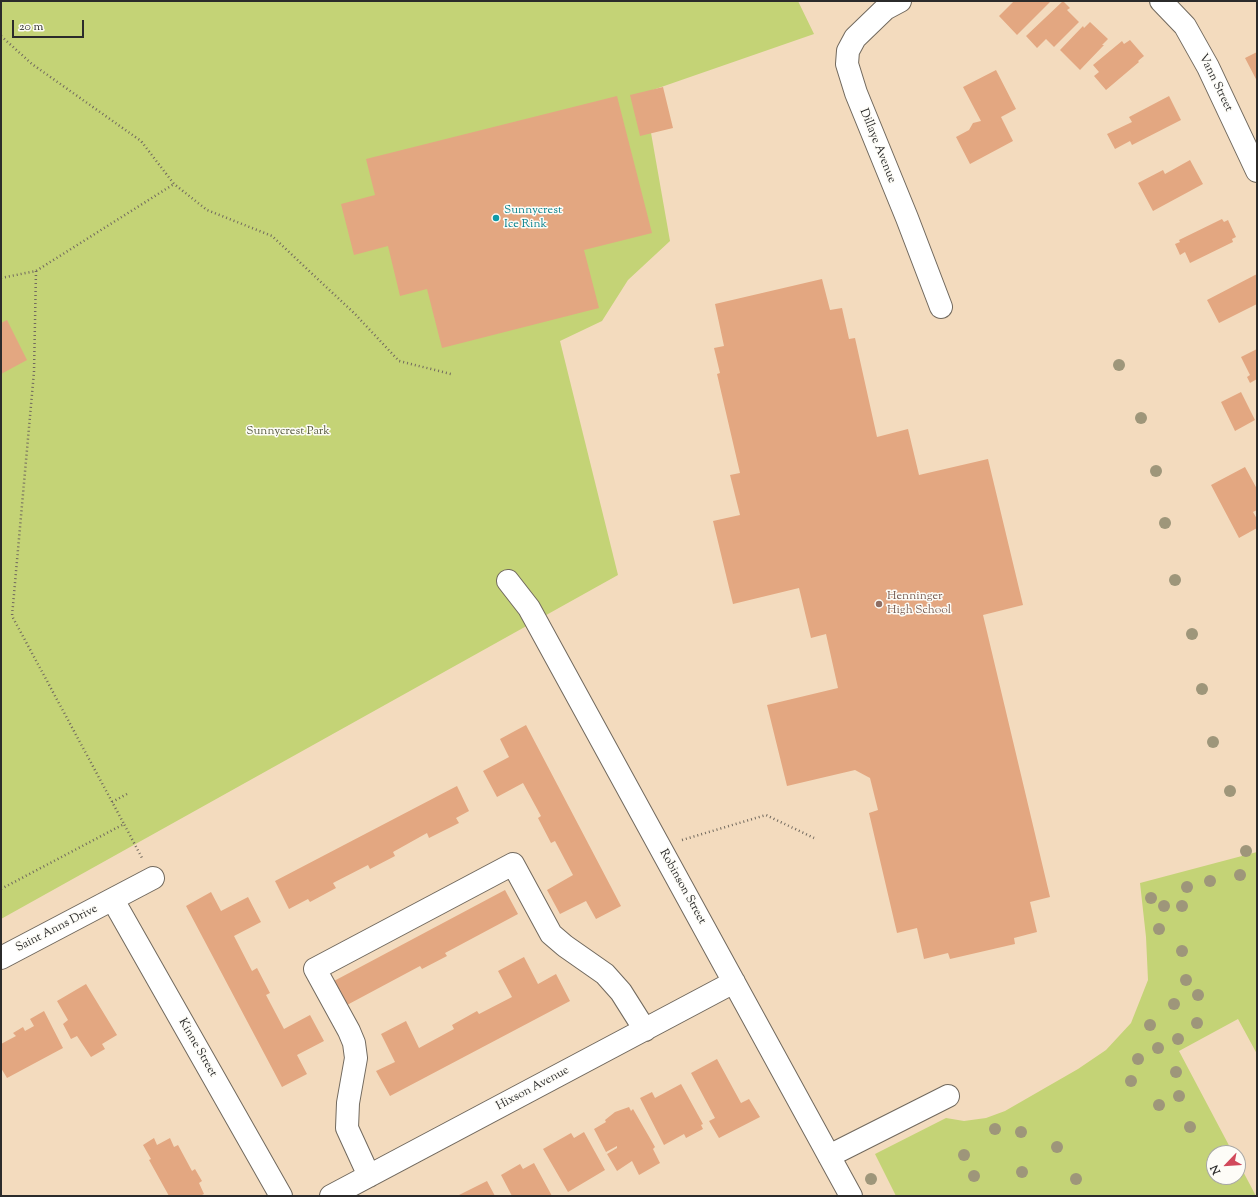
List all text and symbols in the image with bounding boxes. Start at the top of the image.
scale bar [14,12,86,38]
text: 20 m [19,18,43,36]
street label: Vann Street [1195,52,1235,114]
street label: Dillaye Avenue [856,107,898,185]
place label: Sunnycrest Ice Rink [504,204,562,232]
marker: Sunnycrest Ice Rink [491,213,501,223]
park label: Sunnycrest Park [246,425,330,439]
place label: Henninger High School [887,590,951,618]
marker: Henninger High School [874,599,884,609]
street label: Robinson Street [655,847,709,927]
street label: Saint Anns Drive [14,902,100,956]
street label: Kinne Street [174,1016,220,1080]
street label: Hixson Avenue [494,1064,572,1114]
north arrow [1206,1145,1246,1185]
text: N [1207,1162,1225,1177]

